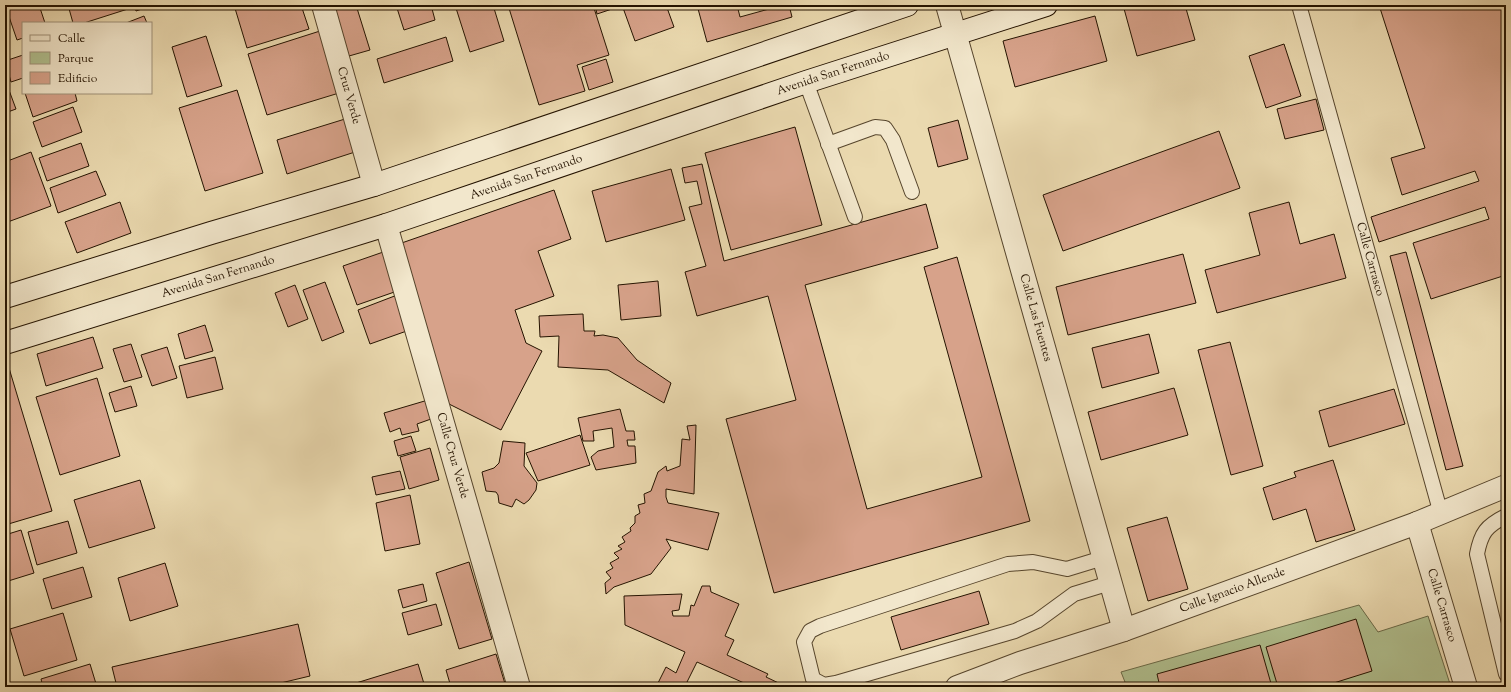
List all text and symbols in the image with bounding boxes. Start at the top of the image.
legend [22,22,152,94]
text: Calle [58,30,86,48]
street label: Avenida San Fernando [774,47,892,100]
text: Parque [58,50,94,68]
street label: Cruz Verde [332,65,365,127]
text: Edificio [58,70,98,88]
street label: Avenida San Fernando [468,150,585,205]
street label: Calle Carrasco [1351,220,1389,299]
street label: Avenida San Fernando [159,251,277,303]
street label: Calle Las Fuentes [1015,272,1057,364]
street label: Calle Cruz Verde [431,410,473,501]
street label: Calle Ignacio Allende [1177,563,1288,618]
street label: Calle Carrasco [1422,566,1461,645]

